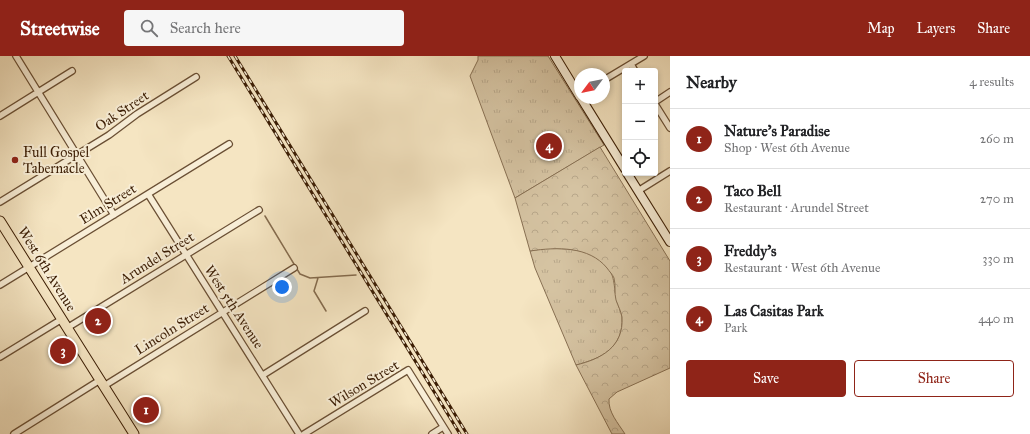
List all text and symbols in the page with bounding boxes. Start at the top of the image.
search box [124,10,404,46]
text: Streetwise [20,17,100,40]
icon: search [138,17,160,39]
text: Search here [170,19,241,37]
text: Map [867,20,895,37]
text: Layers [917,20,955,37]
text: Share [977,20,1010,37]
north arrow [574,68,610,104]
map controls [622,68,658,176]
button: + [622,68,658,104]
text: Nearby [686,72,737,93]
text: 4 results [969,74,1014,90]
street label: Oak Street [92,87,152,135]
button: − [622,104,658,140]
text: Nature's Paradise [724,122,830,140]
pin: 4 [536,131,562,161]
text: 1 [696,131,702,147]
text: 260 m [980,131,1014,147]
button: locate [622,140,658,176]
text: Shop · West 6th Avenue [724,140,850,156]
place label: Full Gospel Tabernacle [23,144,89,177]
marker: Full Gospel Tabernacle [10,155,20,165]
street label: Elm Street [77,180,139,228]
text: Taco Bell [724,182,781,200]
text: 2 [696,191,702,207]
text: 270 m [980,191,1014,207]
text: Restaurant · Arundel Street [724,200,869,216]
street label: West 6th Avenue [14,224,80,315]
street label: Arundel Street [116,228,197,288]
text: Freddy's [724,242,777,260]
text: 3 [696,251,702,267]
text: 330 m [982,251,1014,267]
text: Restaurant · West 6th Avenue [724,260,880,276]
street label: West 5th Avenue [201,262,267,352]
your location [272,277,292,297]
street label: Lincoln Street [132,300,212,358]
text: Las Casitas Park [724,302,824,320]
pin: 2 [85,306,111,336]
text: 4 [695,311,703,327]
text: 440 m [978,311,1014,327]
text: Park [724,320,748,336]
pin: 3 [50,336,76,366]
street label: Wilson Street [326,356,402,412]
button: Save [686,360,846,397]
button: Share [854,360,1014,397]
pin: 1 [133,395,159,425]

